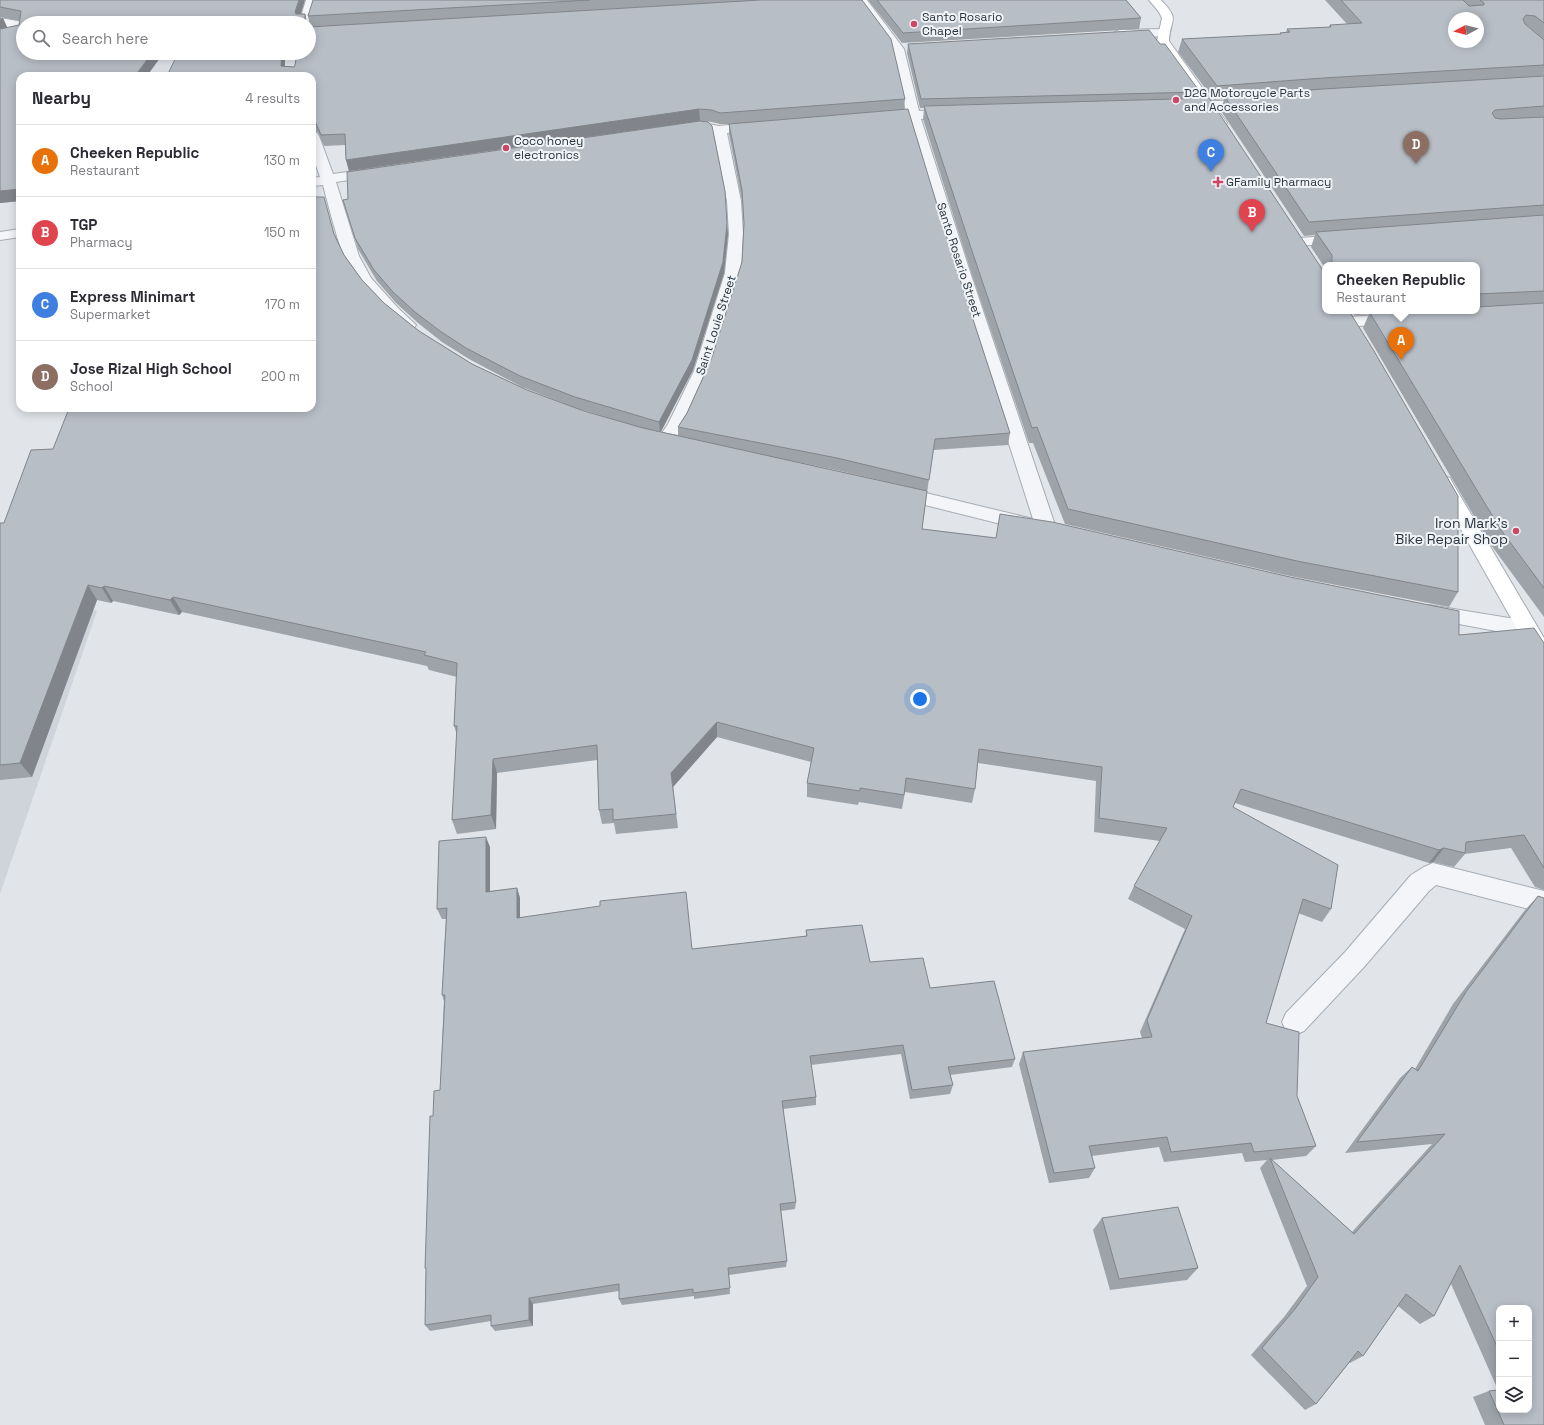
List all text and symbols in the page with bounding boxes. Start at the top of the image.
place label: Santo Rosario Chapel [922,9,1002,39]
north arrow [1448,12,1484,48]
search box [16,16,316,60]
marker: Santo Rosario Chapel [909,19,919,29]
icon: search [30,27,52,49]
text: Search here [62,29,148,48]
place label: D2G Motorcycle Parts and Accessories [1184,85,1310,115]
text: Nearby [32,87,91,109]
text: 4 results [245,90,300,107]
marker: D2G Motorcycle Parts and Accessories [1171,95,1181,105]
pin: D [1403,131,1429,164]
place label: Coco honey electronics [514,133,583,163]
pin: C [1198,139,1224,172]
text: Cheeken Republic [70,143,199,162]
marker: Coco honey electronics [501,143,511,153]
text: A [41,152,49,169]
text: 130 m [264,152,300,169]
text: Restaurant [70,162,140,179]
place label: GFamily Pharmacy [1226,174,1331,190]
marker: GFamily Pharmacy [1213,177,1223,187]
pin: B [1239,199,1265,232]
street label: Santo Rosario Street [933,200,985,320]
text: TGP [70,215,97,234]
text: B [41,224,49,241]
text: 150 m [264,224,300,241]
text: Pharmacy [70,234,132,251]
popup [1322,262,1480,314]
text: Cheeken Republic [1336,270,1466,289]
street label: Saint Louie Street [692,273,740,377]
text: Express Minimart [70,287,195,306]
text: Restaurant [1336,289,1406,306]
text: C [41,296,49,313]
text: 170 m [264,296,300,313]
text: Supermarket [70,306,151,323]
pin: A [1388,327,1414,360]
text: Jose Rizal High School [70,359,232,378]
text: D [41,368,49,385]
text: 200 m [261,368,300,385]
text: School [70,378,113,395]
place label: Iron Mark's Bike Repair Shop [1395,514,1508,548]
marker: Iron Mark's Bike Repair Shop [1511,526,1521,536]
your location [910,689,930,709]
map controls [1496,1305,1532,1413]
button: + [1496,1305,1532,1341]
button: − [1496,1341,1532,1377]
button: layers [1496,1377,1532,1413]

